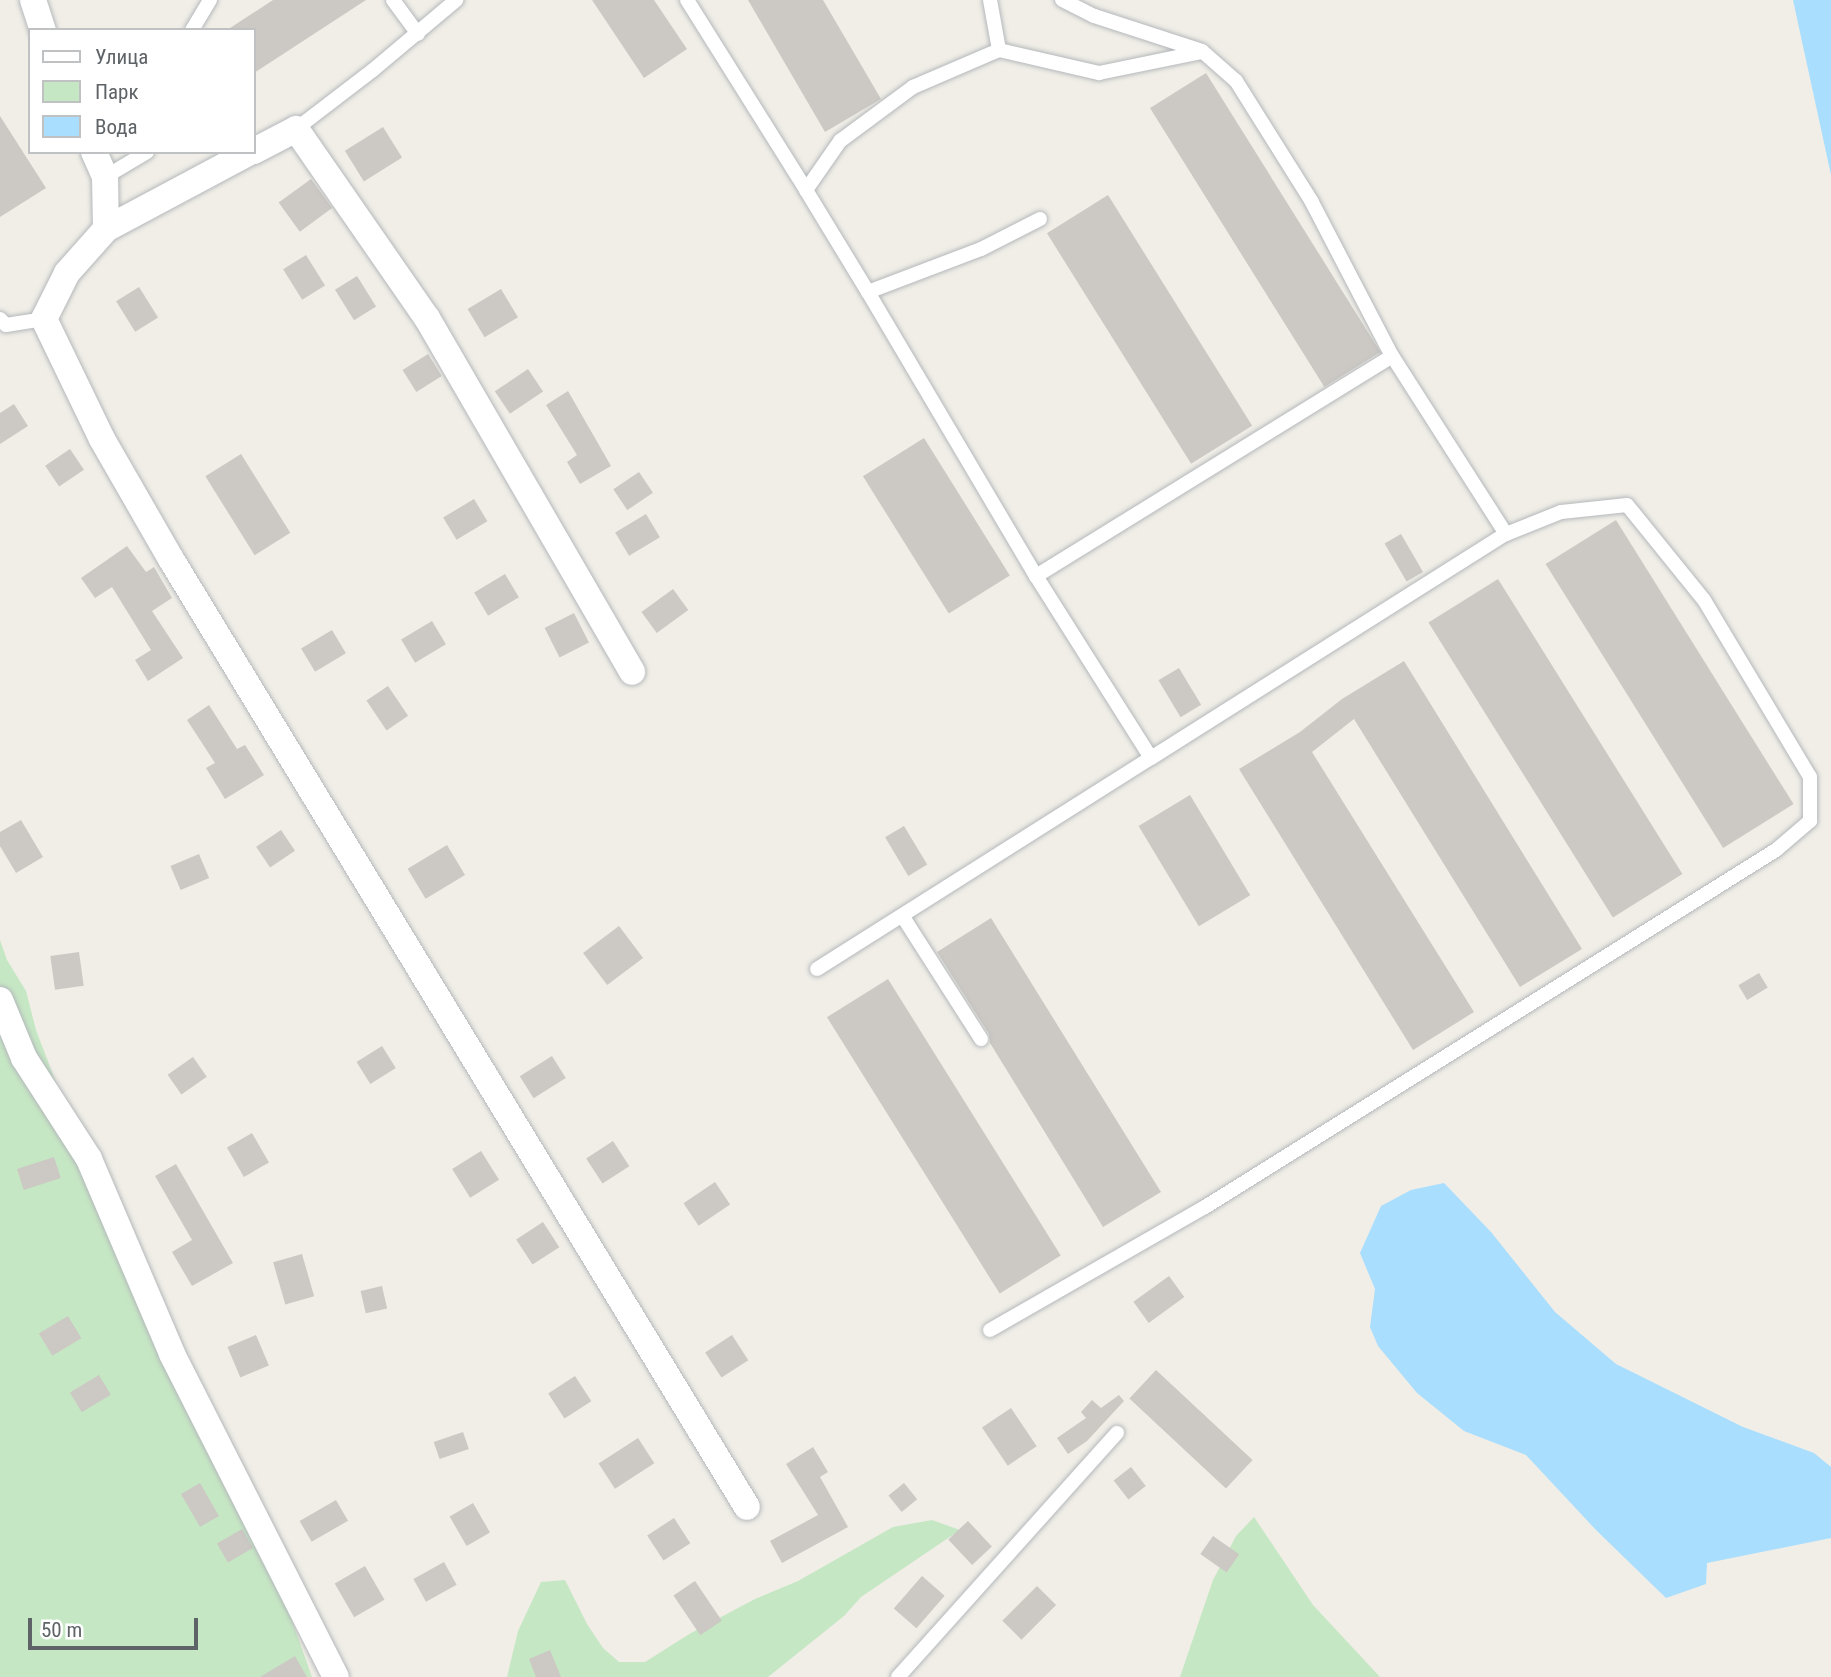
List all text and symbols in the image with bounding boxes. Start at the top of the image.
legend [28,28,256,154]
text: Улица [95,45,148,69]
text: Парк [95,80,139,104]
text: Вода [95,115,138,139]
scale bar [32,1604,201,1648]
text: 50 m [41,1618,82,1642]

